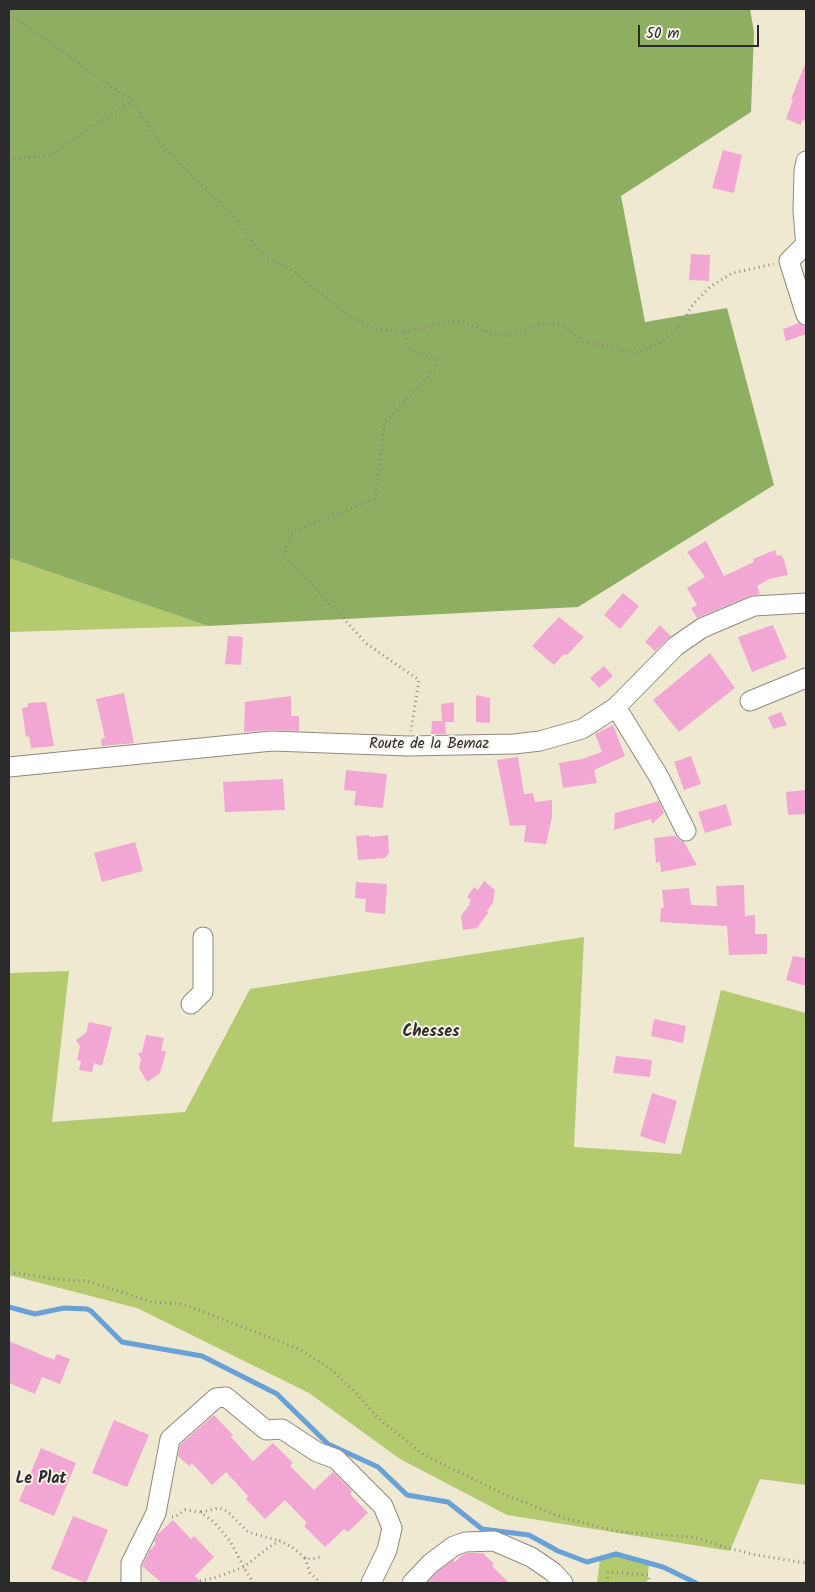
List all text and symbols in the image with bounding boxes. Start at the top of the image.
scale bar [640,15,761,47]
text: 50 m [646,22,680,46]
street label: Route de la Bemaz [369,736,489,754]
district label: Chesses [403,1023,459,1043]
district label: Le Plat [15,1470,67,1490]

